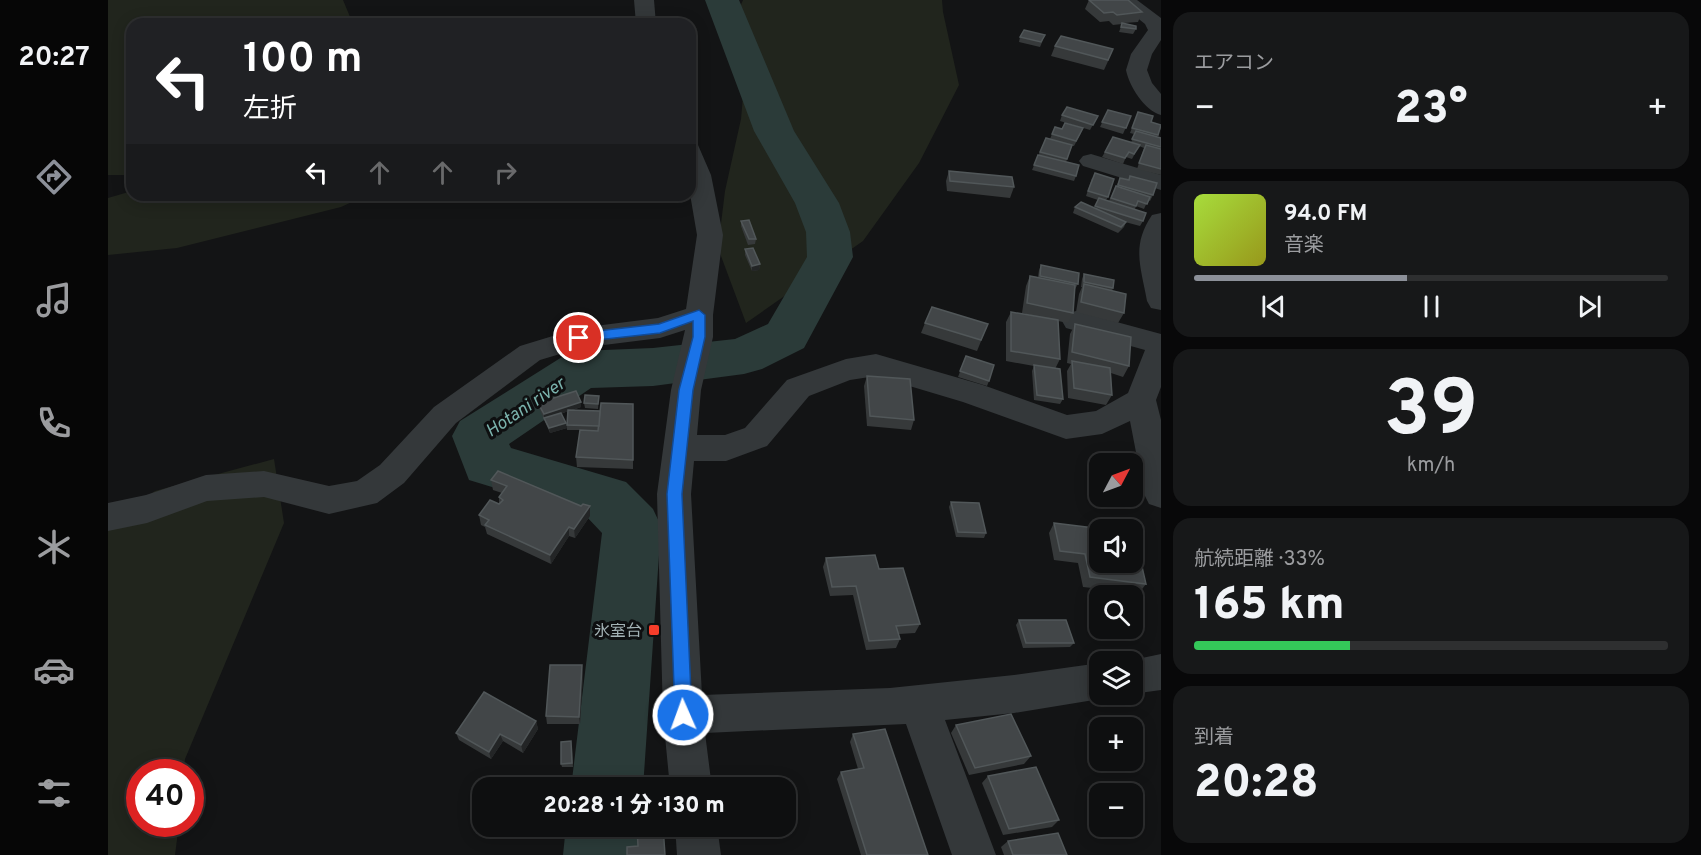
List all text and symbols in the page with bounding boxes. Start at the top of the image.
text: 100 m [243,34,362,87]
text: 20:27 [18,41,90,75]
icon: left [144,42,222,120]
text: エアコン [1194,51,1274,77]
text: 23° [1394,82,1468,139]
text: − [1194,89,1215,131]
text: + [1647,89,1668,131]
text: 左折 [243,93,297,127]
icon: directions [33,156,75,198]
icon: left [300,156,333,189]
icon: ahead [363,156,396,189]
icon: ahead [426,156,459,189]
icon: right [489,156,522,189]
text: 94.0 FM [1284,201,1367,228]
text: 音楽 [1284,233,1324,259]
icon: music [33,279,75,321]
icon: previous [1257,290,1290,323]
icon: pause [1415,290,1448,323]
icon: next [1573,290,1606,323]
pin [553,312,604,363]
icon: arrive [562,321,595,354]
text: 39 [1384,364,1478,463]
water label: Hotani river [481,372,572,443]
icon: phone [33,402,75,444]
north arrow [1089,453,1143,507]
map controls [1089,453,1143,837]
text: km/h [1407,453,1455,479]
button: sound [1089,519,1143,573]
icon: climate [33,526,75,568]
text: 航続距離 · 33% [1194,547,1325,573]
text: 165 km [1194,578,1345,635]
button: search [1089,585,1143,639]
place label: 氷室台 [594,622,642,642]
marker: 氷室台 [647,623,661,637]
icon: car [33,649,75,691]
button: layers [1089,651,1143,705]
position arrow [651,683,715,747]
button: + [1089,717,1143,771]
text: 到着 [1194,725,1234,751]
text: 20:28 [1194,756,1319,813]
speed limit sign: 40 [126,759,204,837]
icon: filters [33,772,75,814]
button: − [1089,783,1143,837]
text: 20:28 · 1 分 · 130 m [543,793,725,820]

